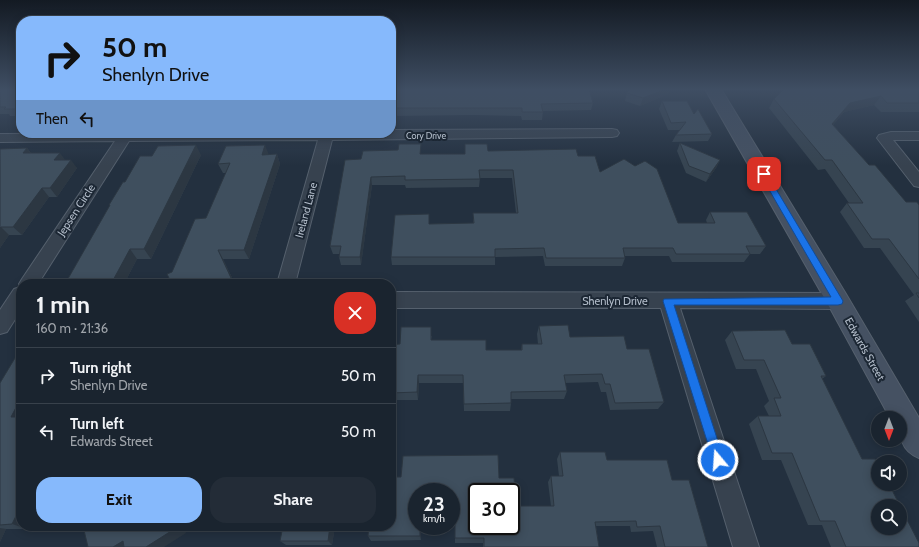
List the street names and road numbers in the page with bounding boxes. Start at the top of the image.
street label: Cory Drive [406,130,446,141]
street label: Ireland Lane [292,180,320,239]
street label: Jepsen Circle [53,181,98,239]
street label: Shenlyn Drive [582,294,648,308]
street label: Edwards Street [842,315,888,383]

